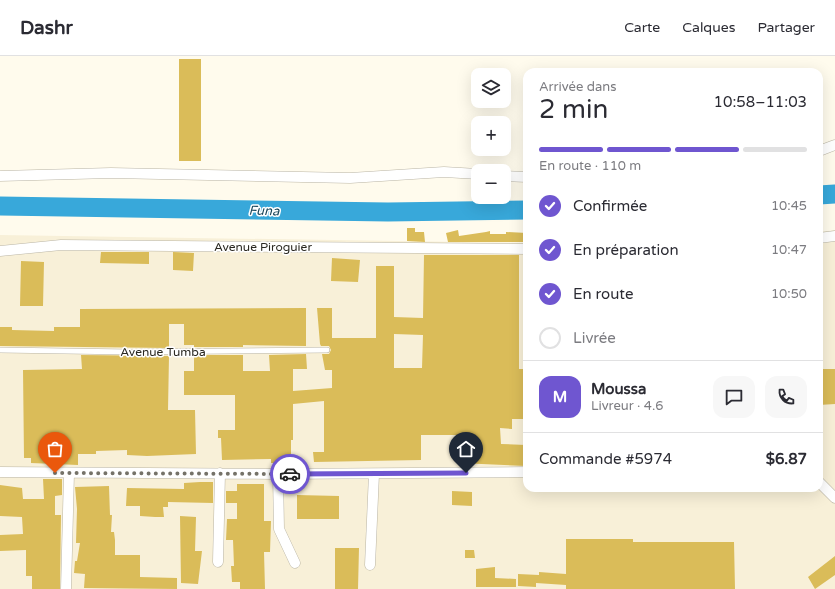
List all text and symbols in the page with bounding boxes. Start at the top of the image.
text: Dashr [20,17,73,39]
text: Carte [624,19,660,36]
text: Calques [682,19,735,36]
text: Partager [757,19,815,36]
map controls [471,68,511,204]
button: layers [471,68,511,108]
text: Arrivée dans [539,79,616,95]
text: 10:58–11:03 [714,93,807,111]
text: 2 min [539,94,608,125]
button: + [471,116,511,156]
text: En route · 110 m [539,158,641,174]
button: − [471,164,511,204]
icon: check [539,195,561,217]
text: Confirmée [573,197,647,215]
text: 10:45 [771,198,807,214]
water label: Funa [249,203,280,219]
icon: check [539,239,561,261]
street label: Avenue Piroguier [214,240,312,254]
text: En préparation [573,241,679,259]
text: 10:47 [771,242,807,258]
icon: check [539,283,561,305]
text: En route [573,285,633,303]
text: 10:50 [771,286,807,302]
text: Livrée [573,329,616,347]
street label: Avenue Tumba [120,345,206,359]
button: chat [713,376,755,418]
button: phone [765,376,807,418]
text: Moussa [591,380,646,398]
text: M [553,388,567,406]
text: Livreur · 4.6 [591,398,664,414]
pin [38,432,72,473]
pin [449,432,483,473]
icon: bag [44,438,66,460]
icon: home [455,438,477,460]
text: Commande #5974 [539,450,672,468]
text: $6.87 [766,450,807,468]
courier [270,454,310,494]
icon: car [279,463,301,485]

